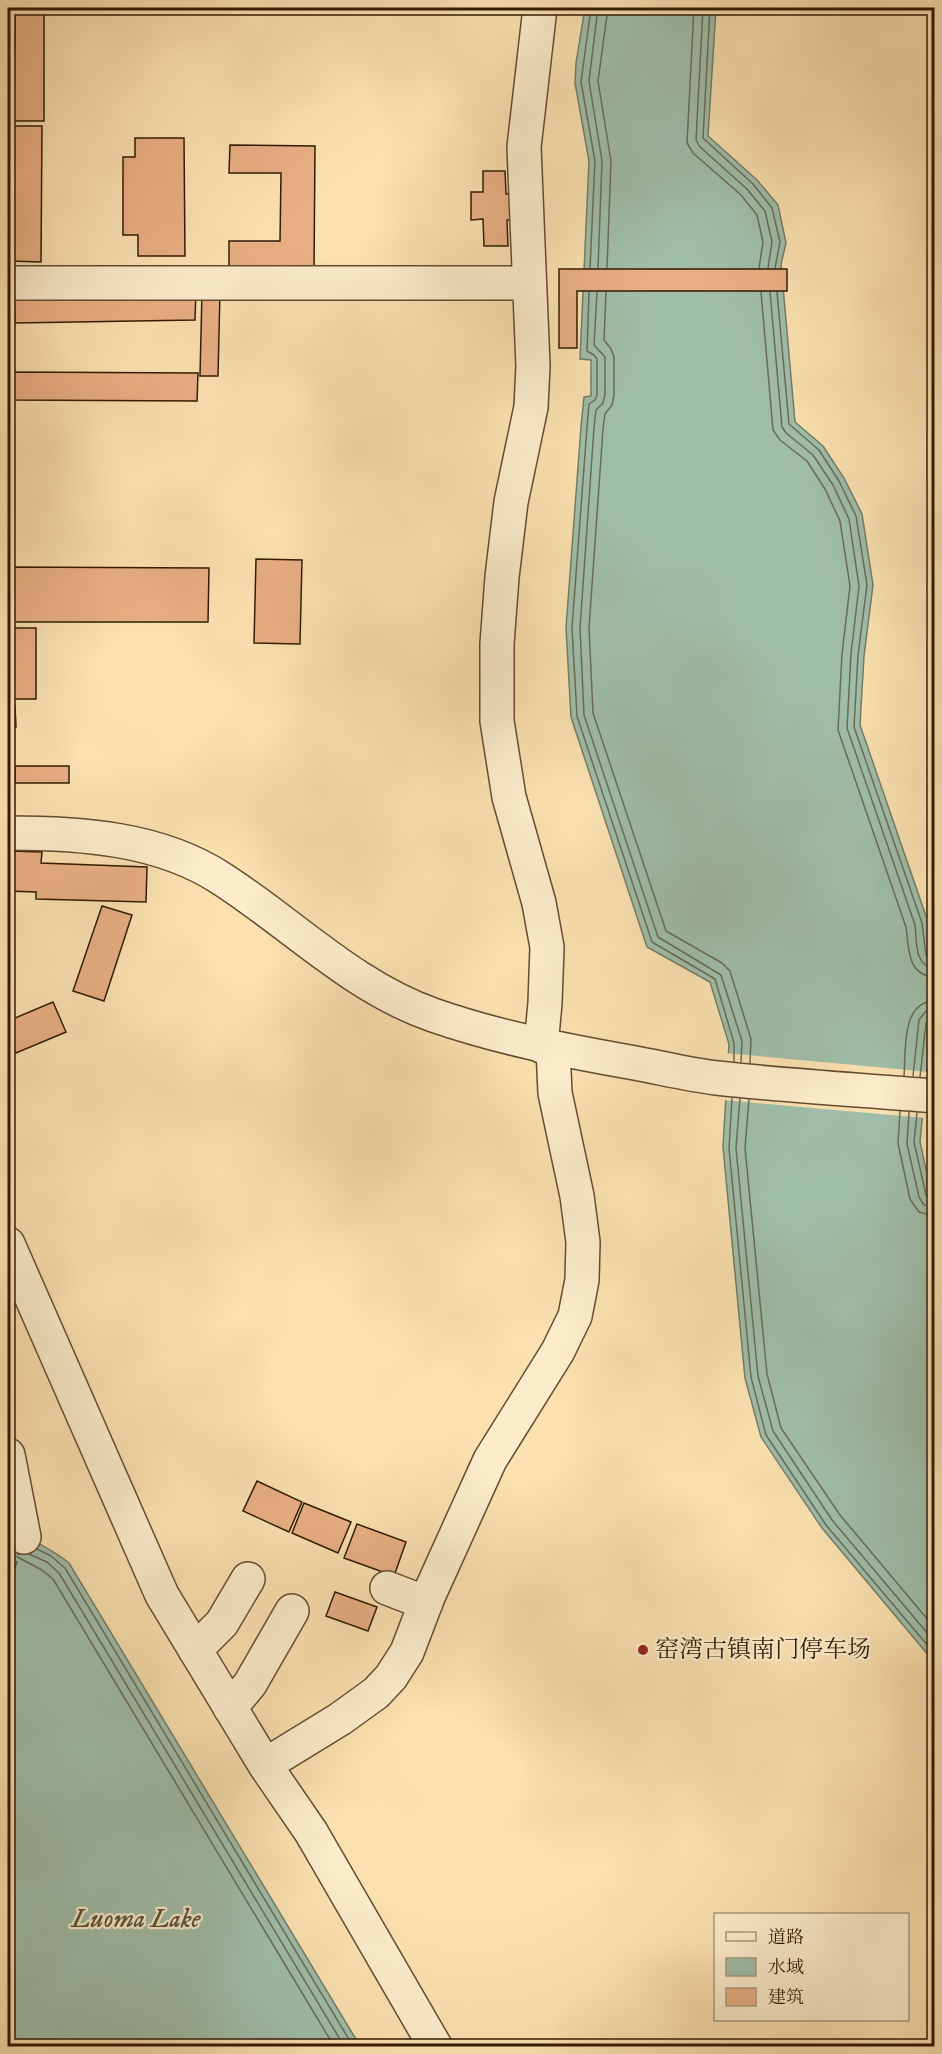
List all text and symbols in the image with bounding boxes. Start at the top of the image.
place label: 窑湾古镇南门停车场 [655,1635,871,1665]
marker: 窑湾古镇南门停车场 [636,1643,650,1657]
water label: Luoma Lake [70,1903,202,1936]
legend [714,1913,909,2021]
text: 道路 [768,1927,804,1949]
text: 水域 [768,1957,804,1979]
text: 建筑 [768,1987,804,2009]

